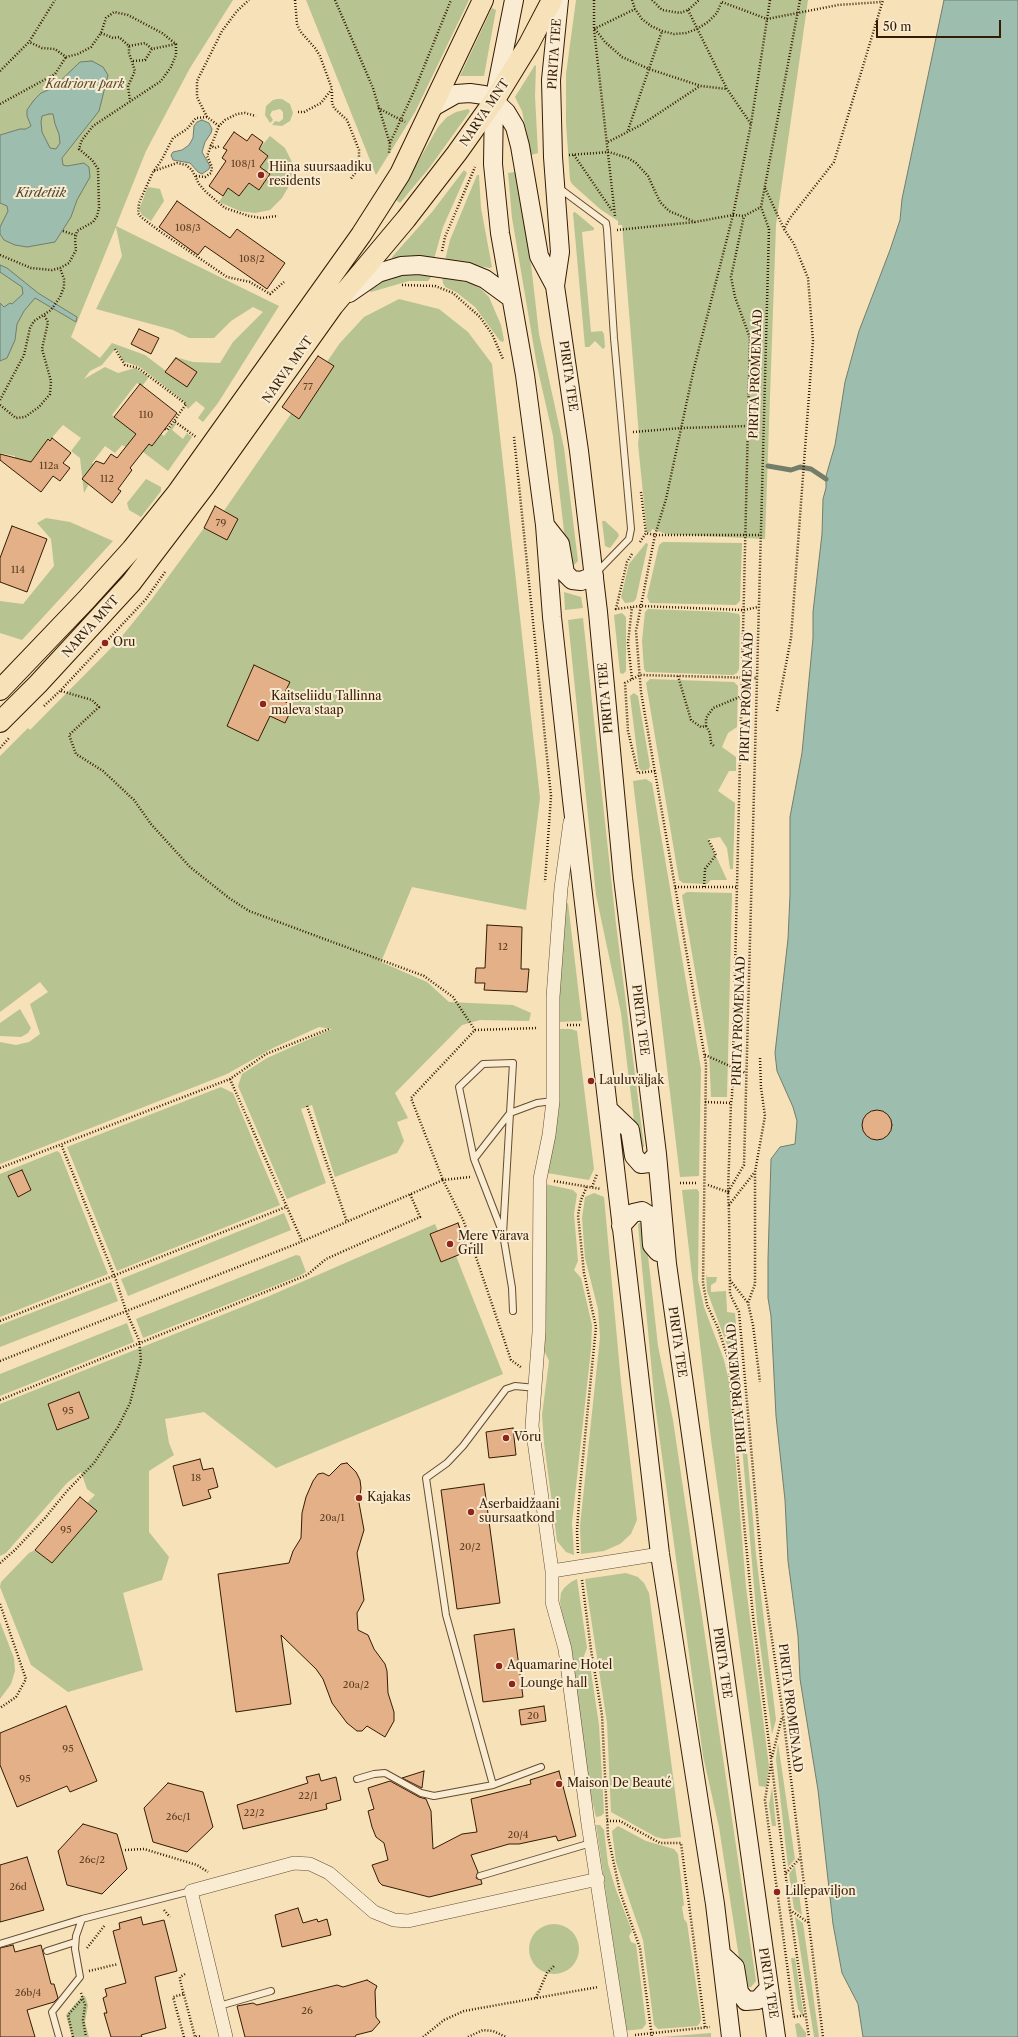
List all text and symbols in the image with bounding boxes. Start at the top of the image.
scale bar [878,12,1003,38]
street label: PIRITA TEE [545,18,565,90]
text: 50 m [883,19,912,34]
street label: NARVA MNT [457,77,513,149]
park label: Kadrioru park [46,78,124,92]
house number: 108/1 [231,158,255,170]
place label: Hiina suursaadiku residents [269,161,372,189]
marker: Hiina suursaadiku residents [256,170,266,180]
water label: Kirdetiik [16,185,66,201]
house number: 108/3 [175,222,201,234]
house number: 108/2 [239,253,265,265]
street label: PIRITA PROMENAAD [747,309,765,439]
street label: NARVA MNT [260,334,316,406]
street label: PIRITA TEE [556,340,580,412]
house number: 77 [303,381,313,393]
house number: 110 [139,409,153,421]
house number: 112a [39,460,59,472]
house number: 112 [100,473,114,485]
house number: 79 [216,517,226,529]
house number: 114 [11,564,25,576]
street label: NARVA MNT [60,593,122,661]
street label: PIRITA PROMENAAD [738,632,756,762]
place label: Oru [113,636,135,650]
marker: Oru [100,638,110,648]
street label: PIRITA TEE [596,662,616,734]
place label: Kaitseliidu Tallinna maleva staap [271,690,382,718]
marker: Kaitseliidu Tallinna maleva staap [258,699,268,709]
house number: 12 [498,941,508,953]
street label: PIRITA PROMENAAD [730,956,748,1086]
street label: PIRITA TEE [629,984,651,1056]
place label: Lauluväljak [599,1074,664,1088]
marker: Lauluväljak [586,1076,596,1086]
place label: Mere Värava Grill [458,1230,529,1258]
marker: Mere Värava Grill [445,1239,455,1249]
street label: PIRITA TEE [665,1306,689,1378]
street label: PIRITA PROMENAAD [724,1323,750,1453]
house number: 95 [62,1405,74,1417]
place label: Võru [514,1431,541,1445]
marker: Võru [501,1433,511,1443]
house number: 18 [191,1472,201,1484]
place label: Kajakas [367,1491,411,1505]
marker: Kajakas [354,1493,364,1503]
place label: Aserbaidžaani suursaatkond [479,1498,559,1526]
marker: Aserbaidžaani suursaatkond [466,1507,476,1517]
house number: 20a/1 [319,1512,345,1524]
house number: 95 [60,1524,72,1536]
house number: 20/2 [459,1541,481,1553]
street label: PIRITA TEE [710,1627,734,1699]
street label: PIRITA PROMENAAD [775,1643,805,1773]
place label: Aquamarine Hotel [507,1659,612,1673]
marker: Aquamarine Hotel [494,1661,504,1671]
place label: Lounge hall [520,1677,587,1691]
house number: 20a/2 [343,1679,369,1691]
marker: Lounge hall [507,1679,517,1689]
house number: 20 [527,1710,539,1722]
house number: 95 [62,1743,74,1755]
house number: 95 [19,1773,31,1785]
place label: Maison De Beauté [567,1777,672,1791]
marker: Maison De Beauté [554,1779,564,1789]
house number: 22/1 [298,1790,318,1802]
house number: 22/2 [244,1807,264,1819]
house number: 26c/1 [166,1811,190,1823]
house number: 20/4 [507,1829,529,1841]
house number: 26c/2 [79,1854,105,1866]
house number: 26d [9,1881,27,1893]
place label: Lillepaviljon [785,1885,856,1899]
marker: Lillepaviljon [772,1887,782,1897]
street label: PIRITA TEE [755,1947,781,2019]
house number: 26b/4 [15,1987,41,1999]
house number: 26 [301,2005,313,2017]

